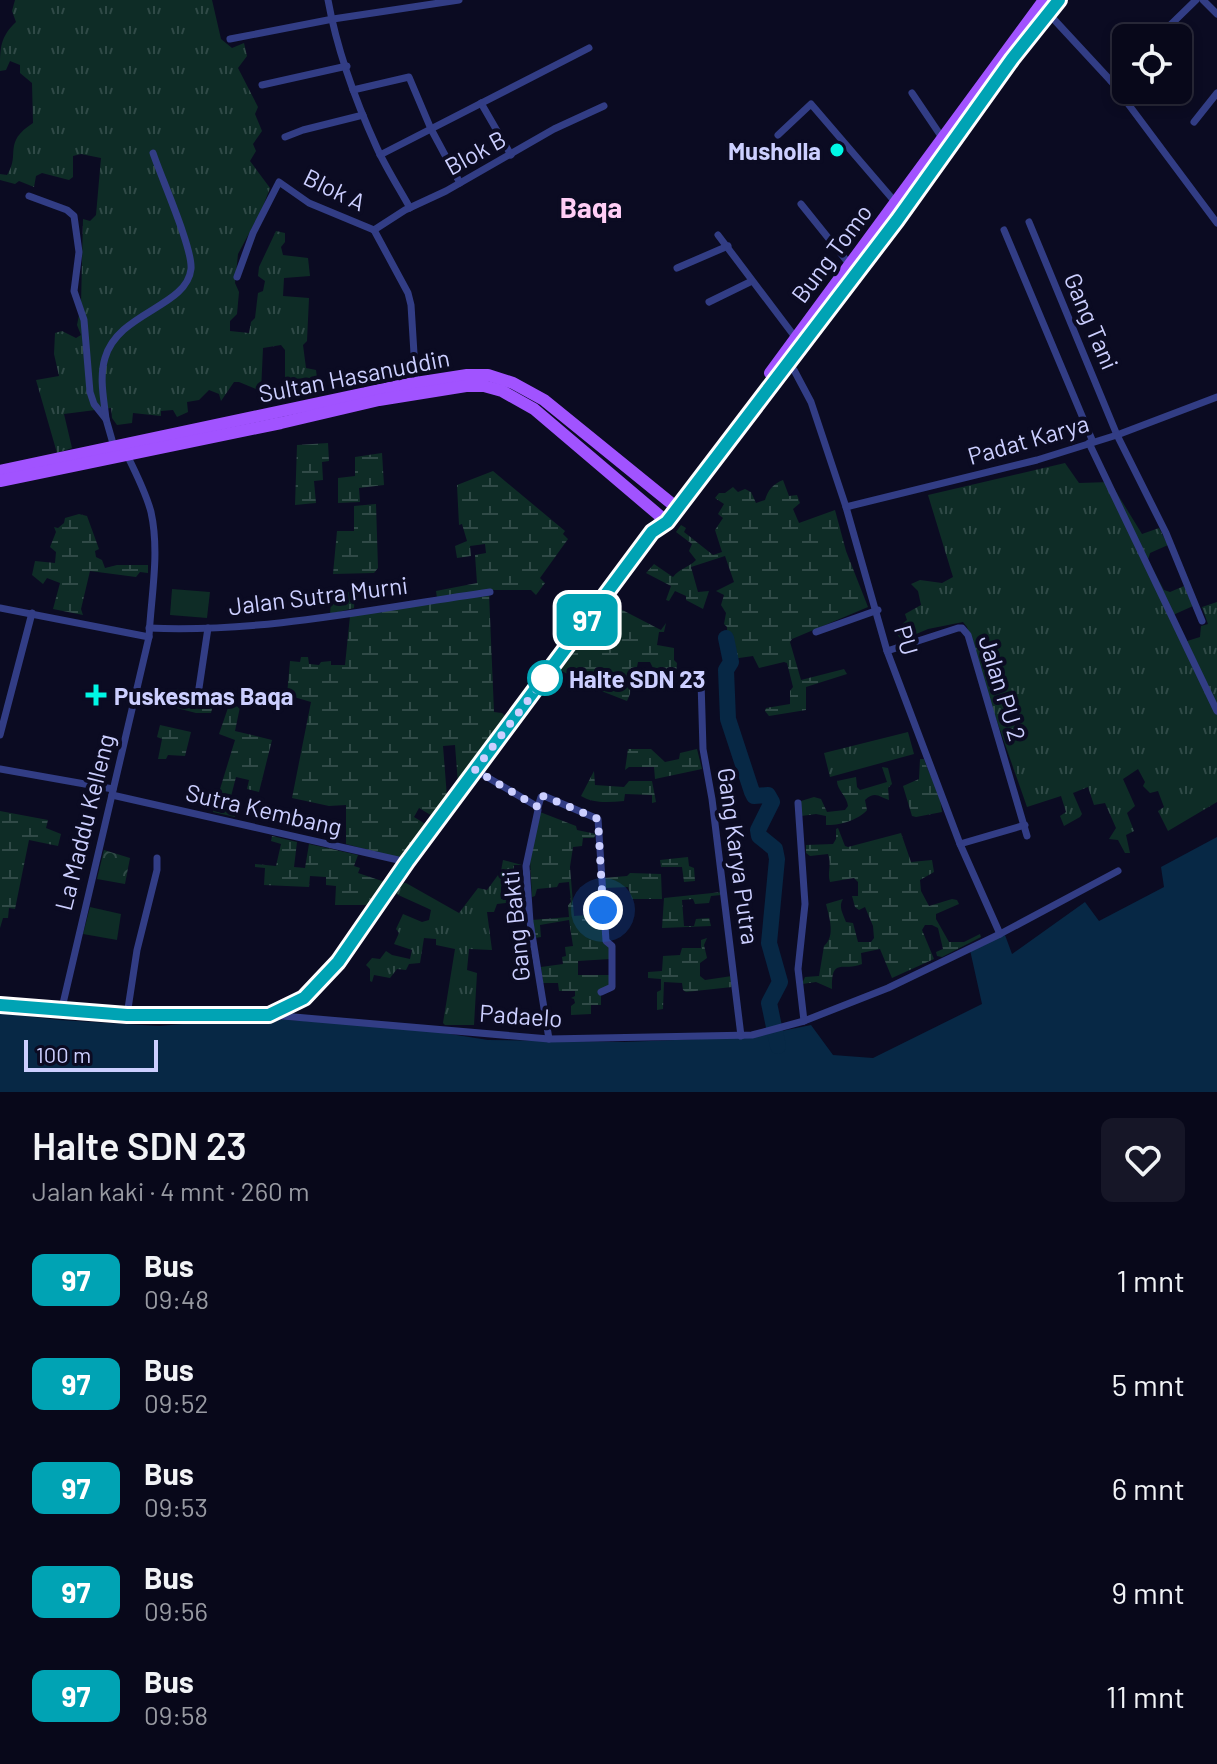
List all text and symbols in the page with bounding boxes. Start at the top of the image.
map controls [1112,24,1192,104]
button: locate [1112,24,1192,104]
street label: Blok B [439,123,511,181]
place label: Musholla [728,136,821,165]
marker: Musholla [828,141,846,159]
street label: Blok A [299,162,371,216]
district label: Baqa [560,190,622,224]
street label: Bung Tomo [785,198,877,308]
street label: Gang Tani [1059,268,1125,374]
street label: Sultan Hasanuddin [256,342,452,408]
street label: Padat Karya [964,408,1092,470]
street label: Jalan Sutra Murni [226,570,410,620]
line badge: 97 [551,594,623,646]
text: 97 [573,603,601,637]
street label: PU [889,622,925,658]
street label: Jalan PU 2 [973,632,1033,744]
marker: Halte SDN 23 [528,661,562,695]
place label: Halte SDN 23 [569,664,705,693]
place label: Puskesmas Baqa [114,681,293,710]
marker: Puskesmas Baqa [85,684,107,706]
street label: La Maddu Kelleng [48,731,120,913]
street label: Gang Karya Putra [712,766,766,946]
street label: Sutra Kembang [183,777,345,841]
street label: Gang Bakti [495,869,535,983]
your location [583,890,623,930]
street label: Padaelo [479,998,563,1032]
scale bar [24,1036,158,1072]
text: 100 m [36,1041,91,1067]
button: heart [1101,1118,1185,1202]
text: Halte SDN 23 [32,1122,247,1168]
text: Jalan kaki · 4 mnt · 260 m [32,1175,309,1206]
text: Bus [144,1247,194,1283]
text: 1 mnt [1117,1262,1185,1298]
text: 97 [62,1263,90,1297]
text: 09:48 [144,1283,209,1314]
text: Bus [144,1351,194,1387]
text: 5 mnt [1112,1366,1185,1402]
text: 97 [62,1367,90,1401]
text: 09:52 [144,1387,208,1418]
text: Bus [144,1455,194,1491]
text: 6 mnt [1112,1470,1185,1506]
text: 97 [62,1471,90,1505]
text: 09:53 [144,1491,208,1522]
text: Bus [144,1559,194,1595]
text: 9 mnt [1111,1574,1185,1610]
text: 97 [62,1575,90,1609]
text: 09:56 [144,1595,208,1626]
text: Bus [144,1663,194,1699]
text: 11 mnt [1106,1678,1185,1714]
text: 97 [62,1679,90,1713]
text: 09:58 [144,1699,208,1730]

